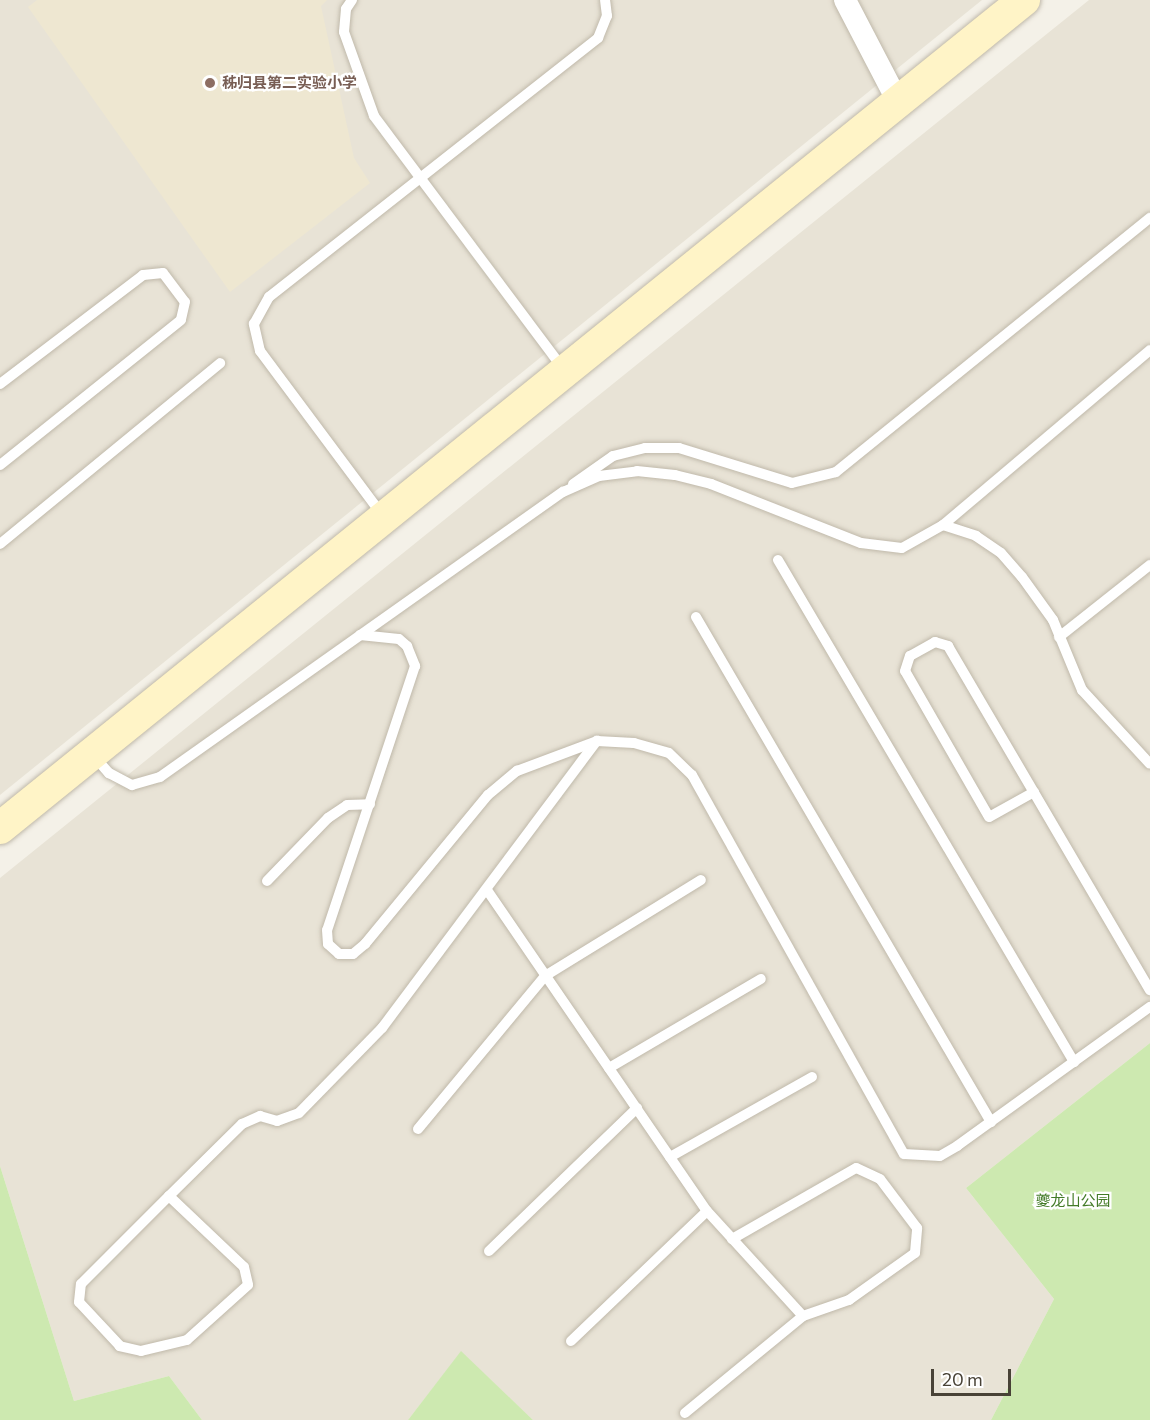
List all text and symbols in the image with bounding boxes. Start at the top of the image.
place label: 秭归县第二实验小学 [222,74,357,92]
marker: 秭归县第二实验小学 [203,76,217,90]
park label: 夔龙山公园 [1036,1192,1110,1210]
scale bar [934,1357,1014,1395]
text: 20 m [942,1368,983,1390]

